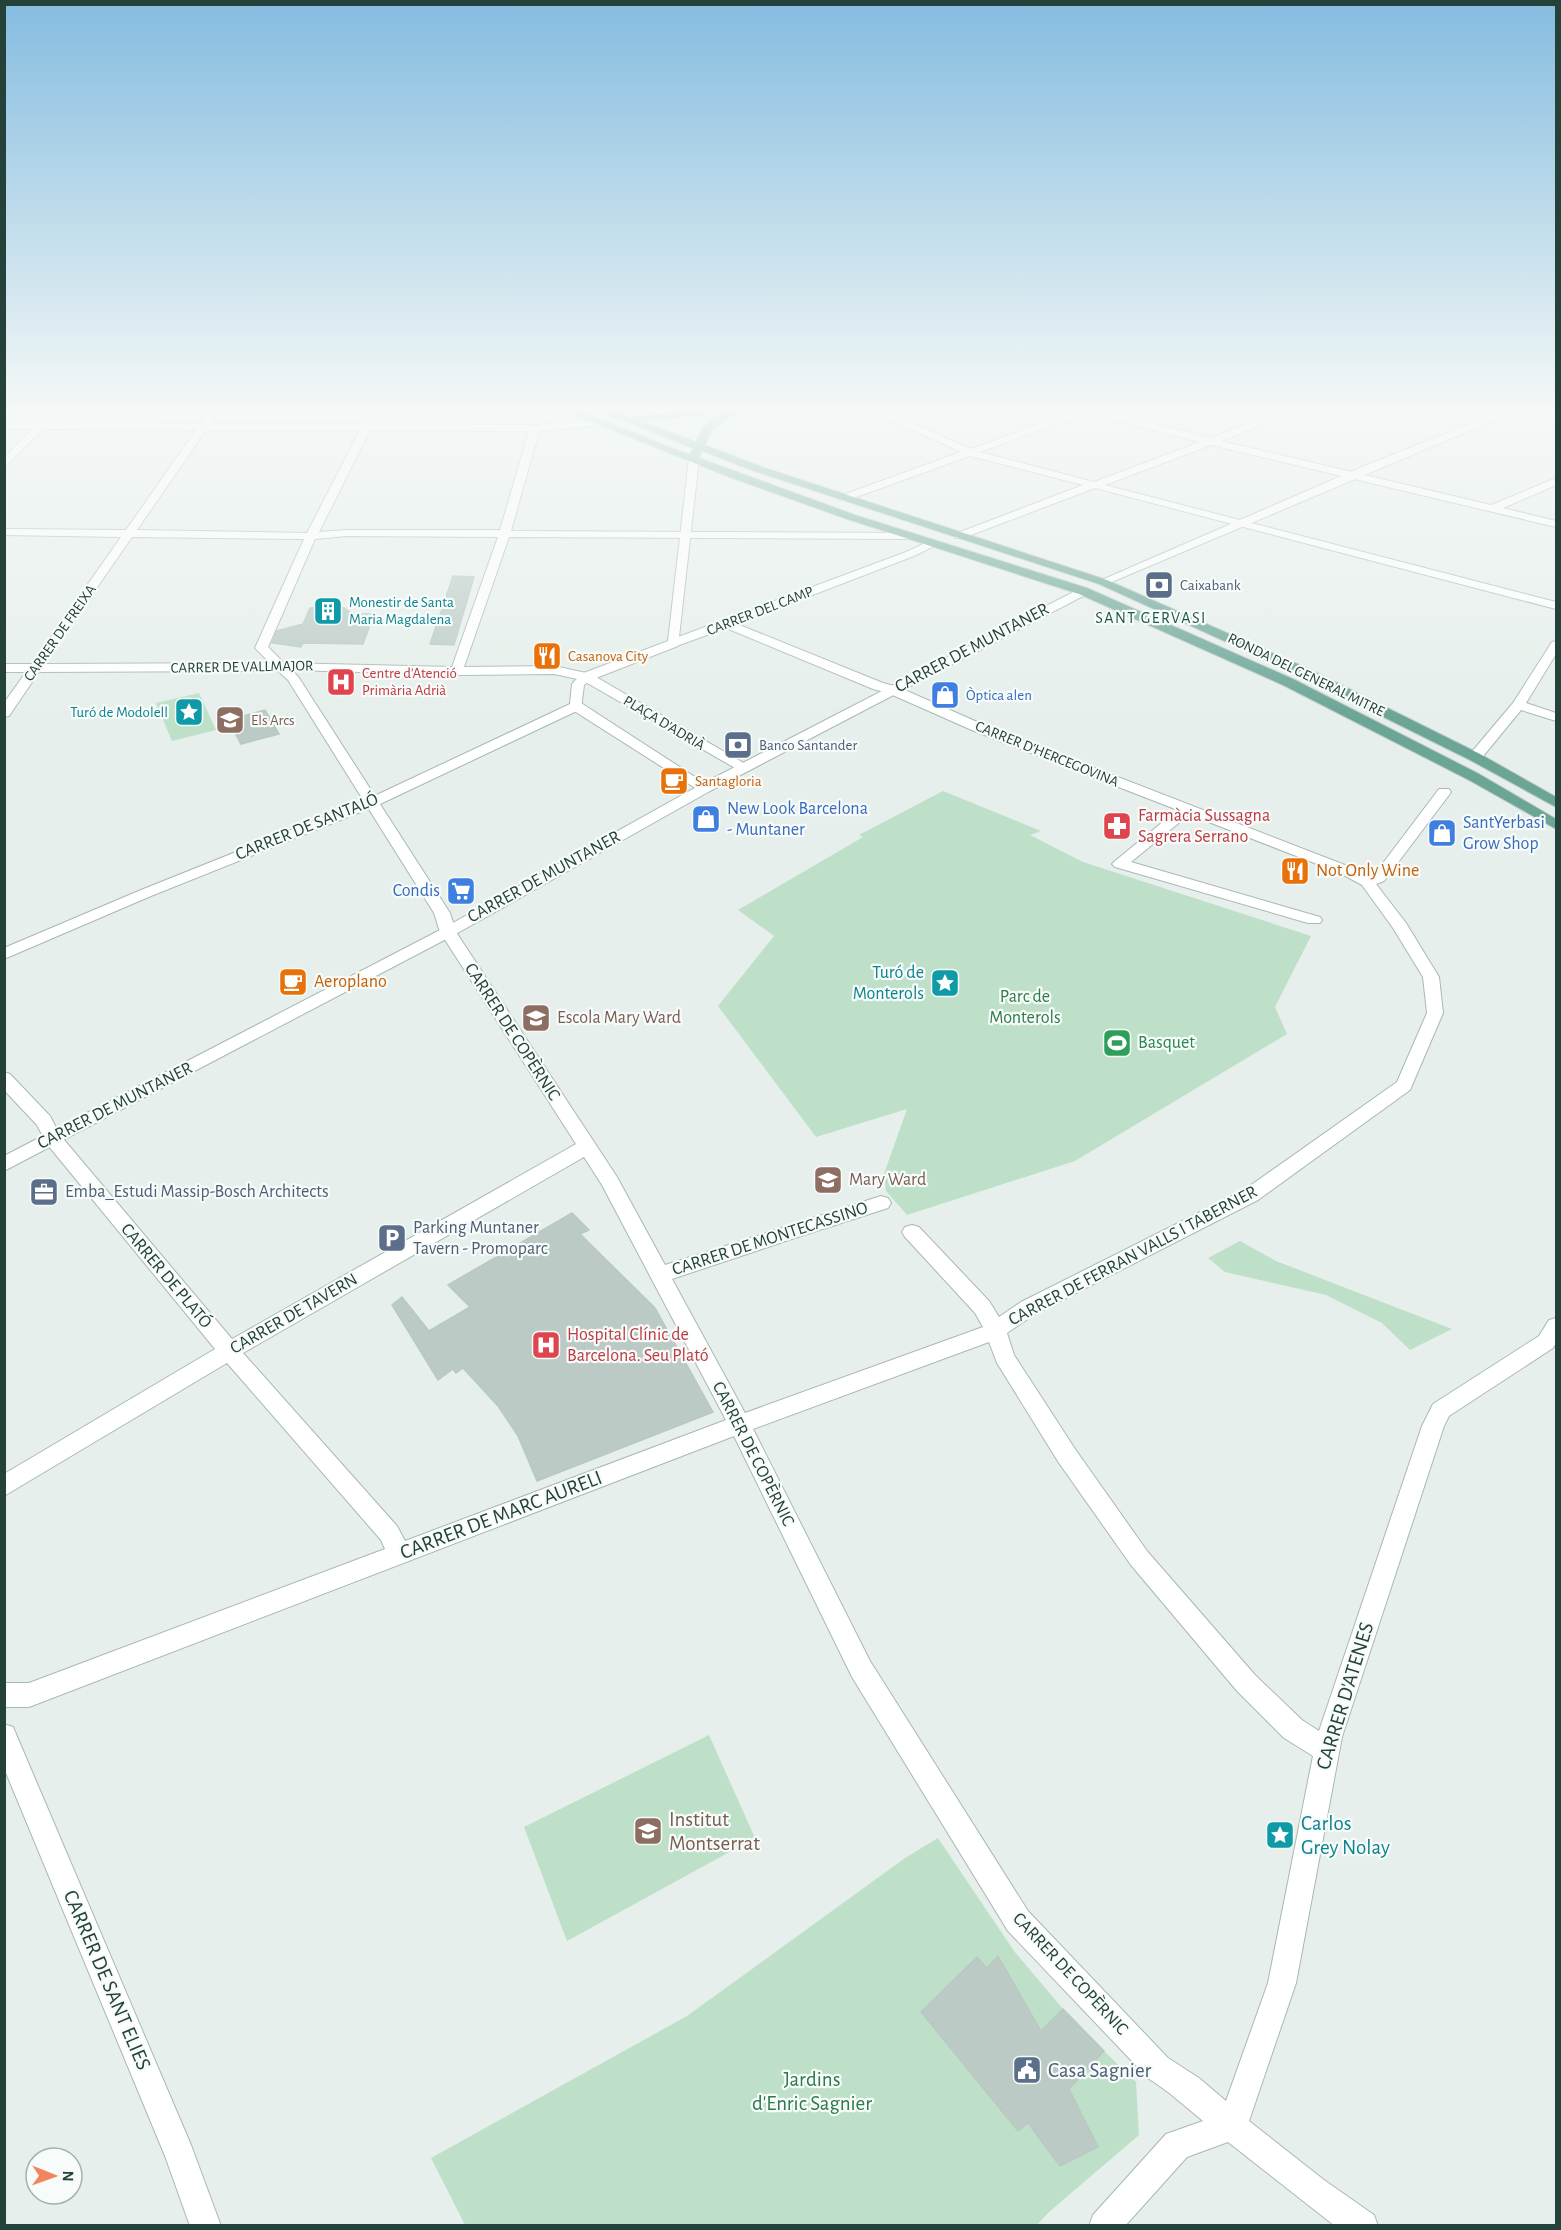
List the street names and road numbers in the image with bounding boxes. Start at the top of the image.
street label: CARRER DE FREIXA [21,582,99,684]
street label: CARRER DEL CAMP [705,584,816,638]
street label: CARRER DE MUNTANER [892,600,1052,696]
street label: RONDA DEL GENERAL MITRE [1225,631,1387,719]
street label: CARRER DE VALLMAJOR [171,658,313,676]
street label: PLAÇA D'ADRIÀ [621,691,709,753]
street label: CARRER D'HERCEGOVINA [973,718,1121,790]
street label: CARRER DE SANTALÓ [232,787,381,864]
street label: CARRER DE MUNTANER [465,828,623,926]
street label: CARRER DE COPÈRNIC [461,959,566,1104]
street label: CARRER DE MUNTANER [35,1059,195,1153]
street label: CARRER DE FERRAN VALLS I TABERNER [1006,1183,1260,1329]
street label: CARRER DE MONTECASSINO [670,1199,870,1279]
street label: CARRER DE PLATÓ [117,1218,217,1332]
street label: CARRER DE TAVERN [227,1270,361,1358]
street label: CARRER DE COPÈRNIC [709,1377,800,1529]
street label: CARRER DE MARC AURELI [397,1467,605,1563]
street label: CARRER D'ATENES [1313,1620,1377,1772]
street label: CARRER DE SANT ELIES [60,1887,154,2073]
street label: CARRER DE COPÈRNIC [1009,1907,1133,2039]

